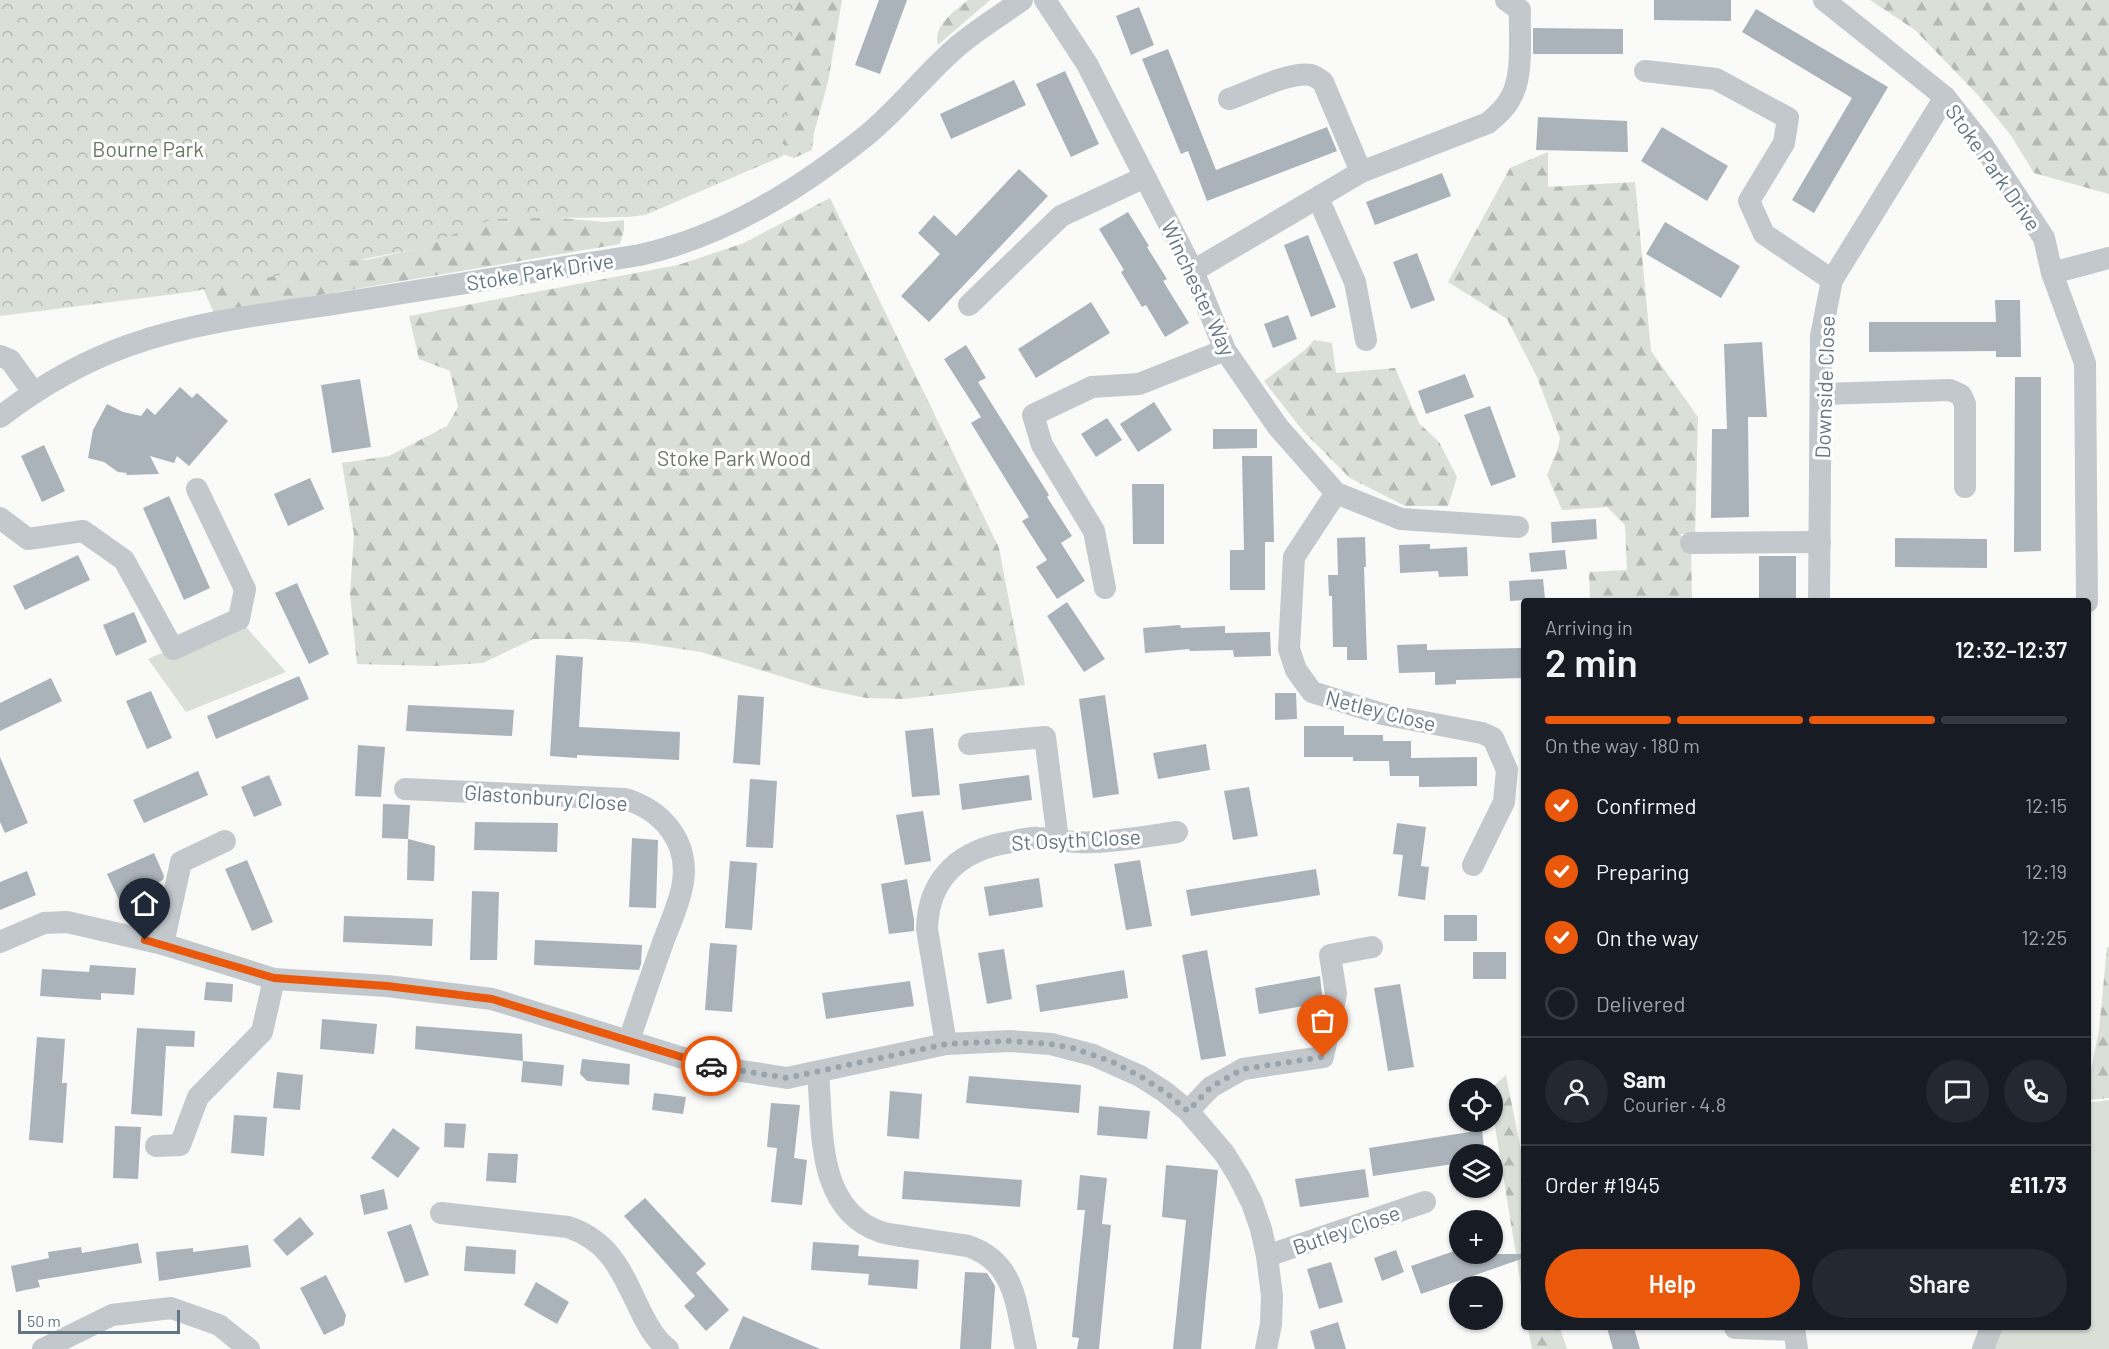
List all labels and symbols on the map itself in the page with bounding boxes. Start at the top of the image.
street label: Stoke Park Drive [1941,99,2047,235]
park label: Bourne Park [92,136,204,161]
street label: Winchester Way [1157,216,1241,360]
street label: Stoke Park Drive [465,247,615,295]
street label: Downside Close [1809,315,1839,459]
park label: Stoke Park Wood [657,445,811,470]
street label: Netley Close [1323,684,1439,736]
street label: Glastonbury Close [463,779,629,815]
street label: St Osyth Close [1011,823,1141,855]
pin [119,878,170,940]
pin [1297,995,1348,1057]
courier [681,1036,741,1096]
street label: Butley Close [1289,1199,1403,1259]
scale bar [18,1307,180,1334]

